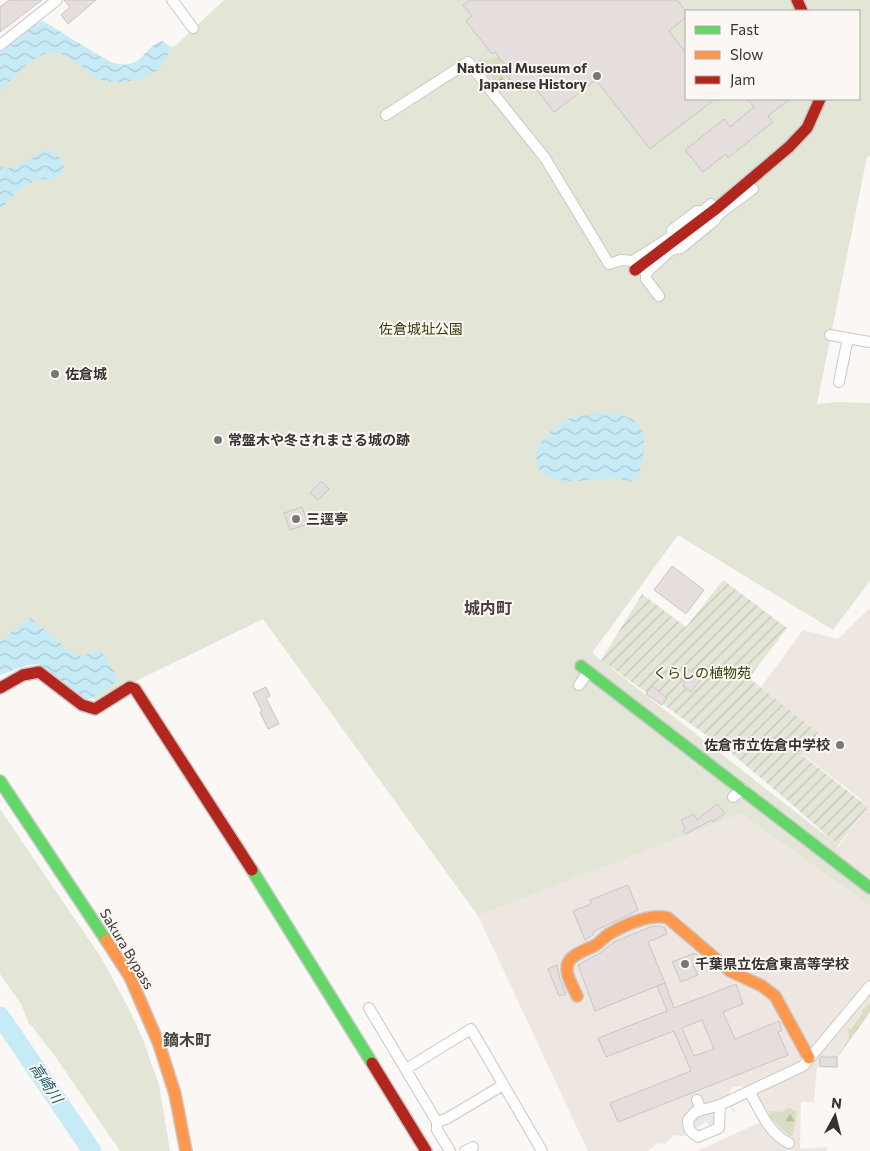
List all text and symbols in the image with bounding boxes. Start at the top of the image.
legend [685,10,860,100]
text: Fast [730,20,759,38]
text: Slow [730,45,763,63]
place label: National Museum of Japanese History [457,59,587,92]
marker: National Museum of Japanese History [591,70,603,82]
text: Jam [730,70,755,88]
park label: 佐倉城址公園 [379,320,463,337]
place label: 佐倉城 [65,365,107,382]
marker: 佐倉城 [49,368,61,380]
place label: 常盤木や冬されまさる城の跡 [228,431,410,448]
marker: 常盤木や冬されまさる城の跡 [212,434,224,446]
place label: 三逕亭 [306,510,348,527]
marker: 三逕亭 [290,513,302,525]
district label: 城内町 [464,598,512,617]
park label: くらしの植物苑 [653,664,751,681]
place label: 佐倉市立佐倉中学校 [704,736,830,753]
marker: 佐倉市立佐倉中学校 [834,739,846,751]
street label: Sakura Bypass [97,905,158,992]
place label: 千葉県立佐倉東高等学校 [695,955,849,972]
marker: 千葉県立佐倉東高等学校 [679,958,691,970]
district label: 鏑木町 [163,1030,211,1049]
water label: 高崎川 [27,1059,68,1108]
north arrow [810,1091,860,1141]
text: N [830,1094,843,1112]

